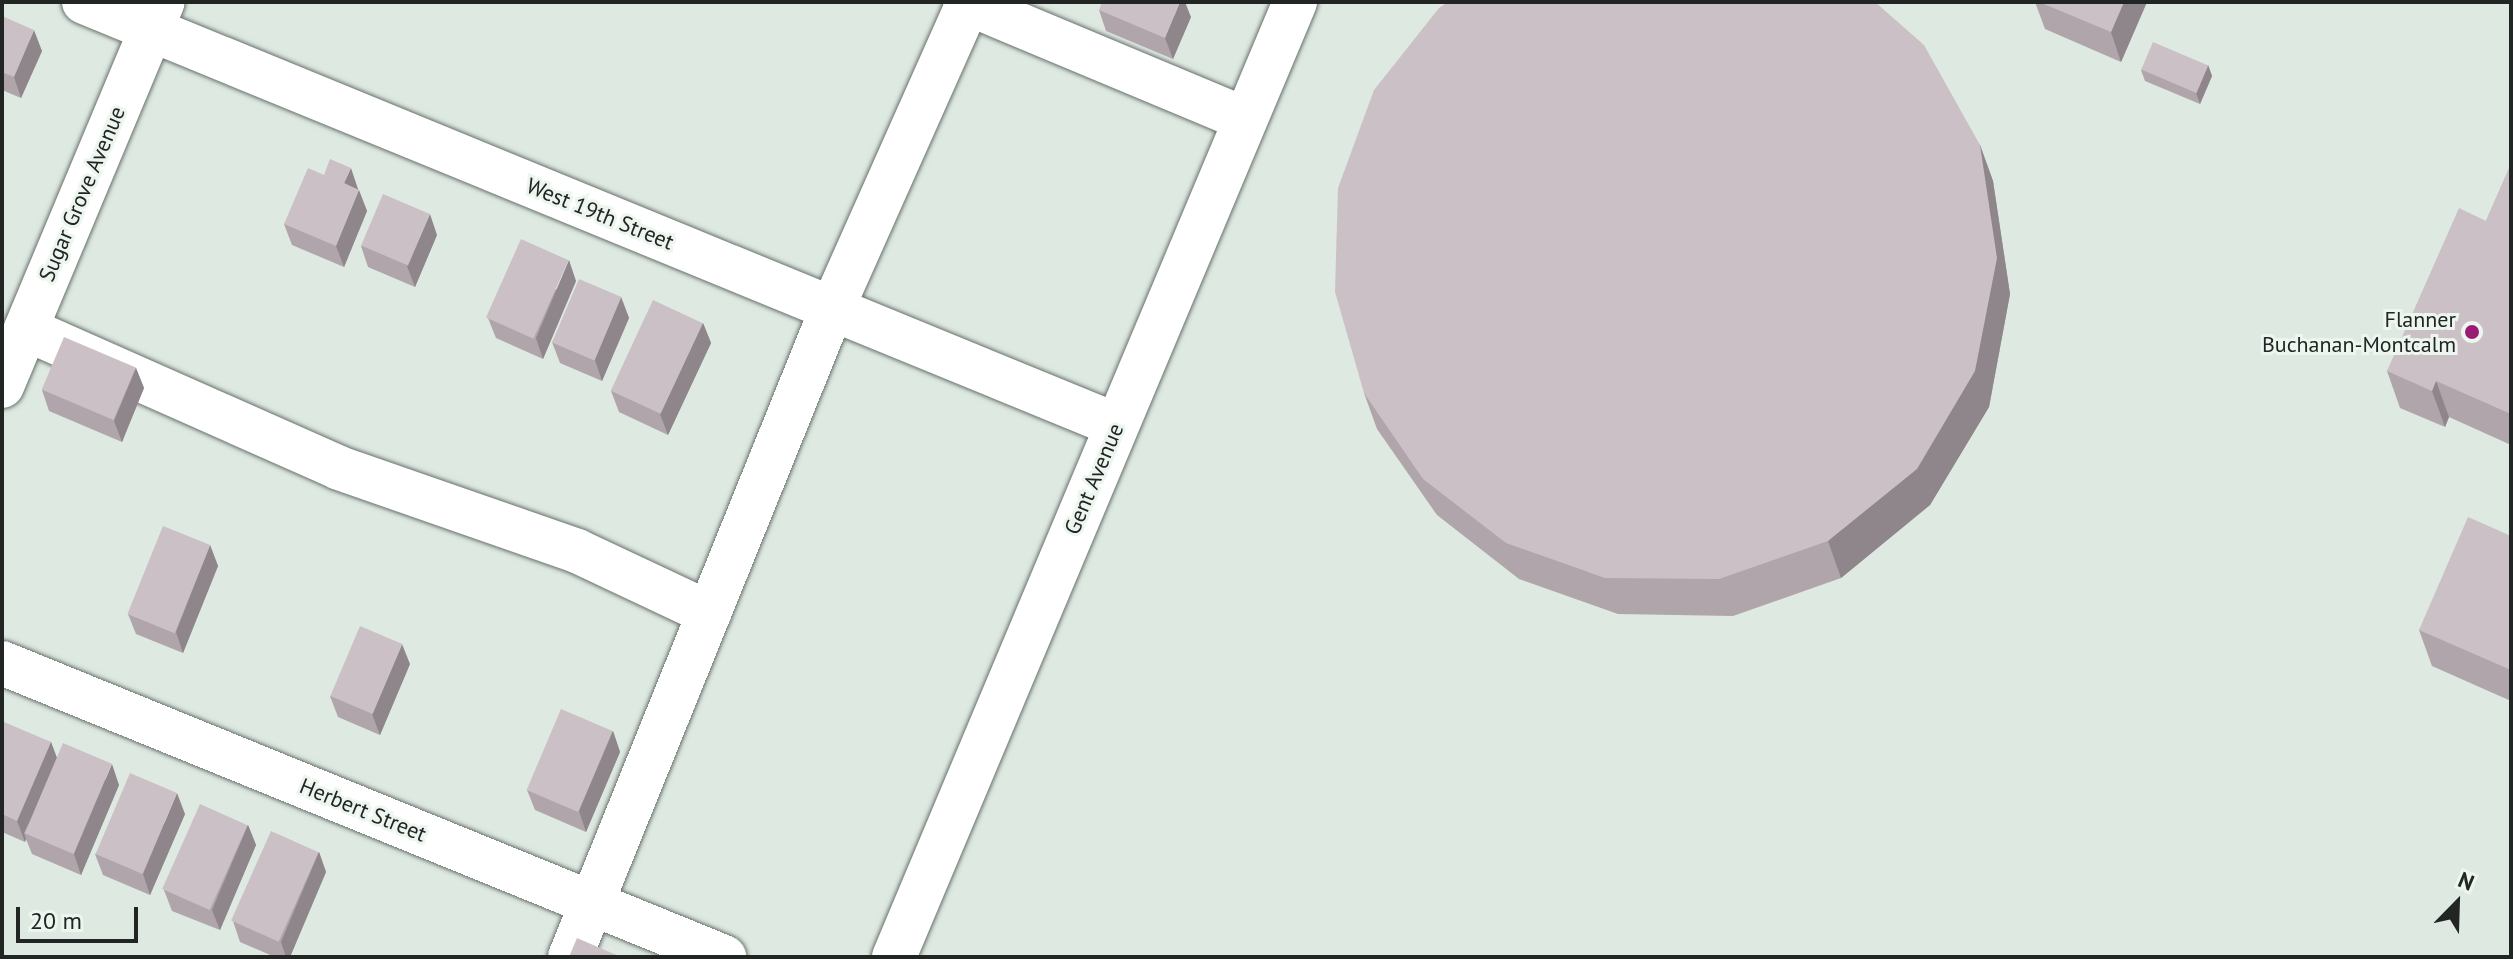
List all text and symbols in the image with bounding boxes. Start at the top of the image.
street label: Sugar Grove Avenue [33,102,131,286]
street label: West 19th Street [522,172,678,256]
place label: Flanner Buchanan-Montcalm [2262,306,2456,358]
marker: Flanner Buchanan-Montcalm [2463,323,2481,341]
street label: Gent Avenue [1059,419,1129,539]
street label: Herbert Street [296,773,430,847]
north arrow [2417,863,2497,943]
text: N [2454,865,2479,897]
scale bar [20,891,142,941]
text: 20 m [30,905,82,936]

